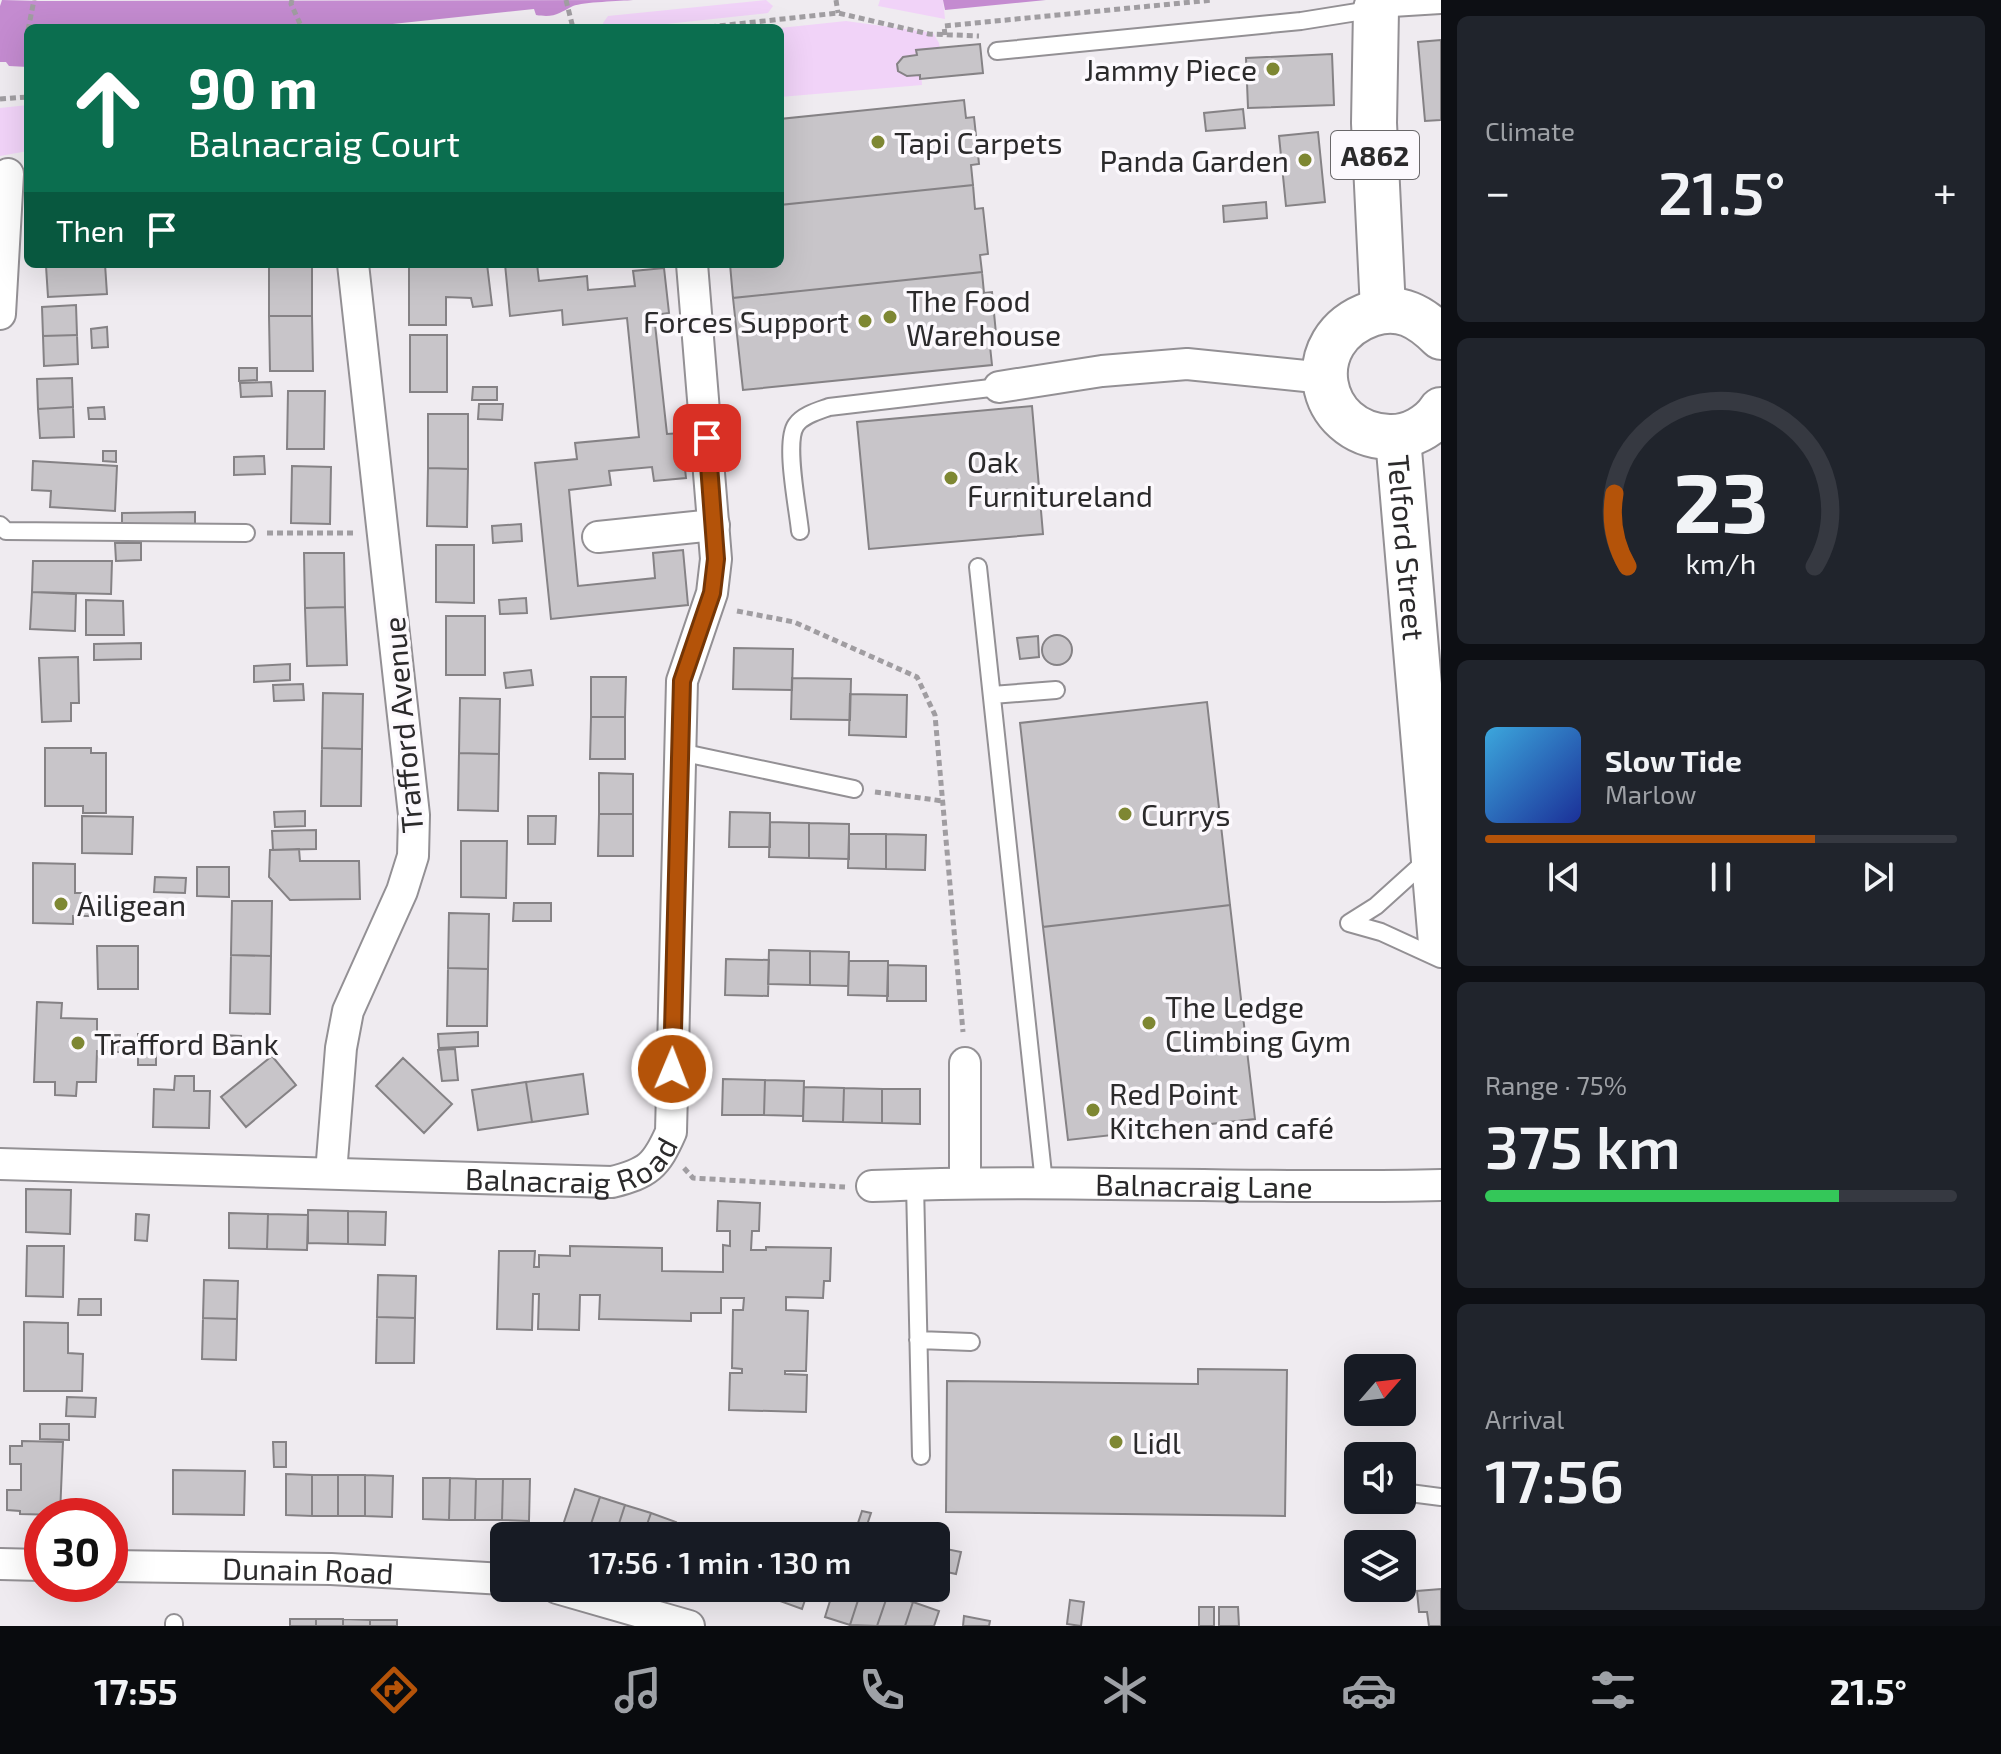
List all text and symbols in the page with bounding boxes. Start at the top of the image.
place label: Jammy Piece [1084,51,1257,87]
text: 90 m [188,53,318,120]
icon: ahead [56,56,160,160]
marker: Jammy Piece [1264,60,1282,78]
text: Climate [1485,115,1575,146]
text: Balnacraig Court [188,121,460,164]
place label: Tapi Carpets [894,124,1062,160]
road number: A862 [1331,131,1419,179]
marker: Tapi Carpets [869,133,887,151]
place label: Panda Garden [1099,142,1289,178]
marker: Panda Garden [1296,151,1314,169]
text: 21.5° [1658,155,1786,227]
text: − [1485,164,1511,217]
text: + [1933,164,1957,217]
icon: arrive [140,208,184,252]
text: Then [56,212,124,248]
place label: The Food Warehouse [906,282,1061,352]
place label: Forces Support [643,303,849,339]
marker: The Food Warehouse [881,308,899,326]
marker: Forces Support [856,312,874,330]
pin [673,404,741,472]
icon: arrive [685,416,729,460]
place label: Oak Furnitureland [967,443,1153,513]
text: 23 [1673,450,1769,550]
street label: Telford Street [1381,453,1433,642]
marker: Oak Furnitureland [942,469,960,487]
text: km/h [1686,545,1756,580]
street label: Trafford Avenue [375,615,429,835]
text: Slow Tide [1605,742,1742,778]
text: Marlow [1605,778,1696,809]
place label: Currys [1141,796,1230,832]
marker: Currys [1116,805,1134,823]
icon: previous [1542,855,1586,899]
icon: pause [1699,855,1743,899]
icon: next [1856,855,1900,899]
place label: Ailigean [77,886,186,922]
marker: Ailigean [52,895,70,913]
place label: The Ledge Climbing Gym [1165,988,1351,1058]
marker: The Ledge Climbing Gym [1140,1014,1158,1032]
place label: Trafford Bank [94,1025,279,1061]
position arrow [630,1027,714,1111]
marker: Trafford Bank [69,1034,87,1052]
text: Range · 75% [1485,1069,1627,1100]
place label: Red Point Kitchen and café [1109,1075,1334,1145]
marker: Red Point Kitchen and café [1084,1101,1102,1119]
text: 375 km [1485,1109,1681,1181]
street label: Balnacraig Road [465,1131,684,1200]
street label: Balnacraig Lane [1095,1166,1313,1204]
north arrow [1344,1354,1416,1426]
map controls [1344,1354,1416,1602]
text: Arrival [1485,1403,1564,1434]
place label: Lidl [1132,1424,1181,1460]
marker: Lidl [1107,1433,1125,1451]
button: sound [1344,1442,1416,1514]
text: 17:56 [1485,1443,1624,1515]
speed limit sign: 30 [24,1498,128,1602]
button: layers [1344,1530,1416,1602]
text: 17:56 · 1 min · 130 m [589,1544,851,1580]
street label: Dunain Road [222,1550,395,1591]
icon: directions [366,1662,422,1718]
icon: music [610,1662,666,1718]
icon: phone [854,1662,910,1718]
icon: climate [1097,1662,1153,1718]
icon: car [1341,1662,1397,1718]
icon: filters [1585,1662,1641,1718]
text: 17:55 [94,1669,178,1712]
text: 21.5° [1829,1669,1907,1712]

